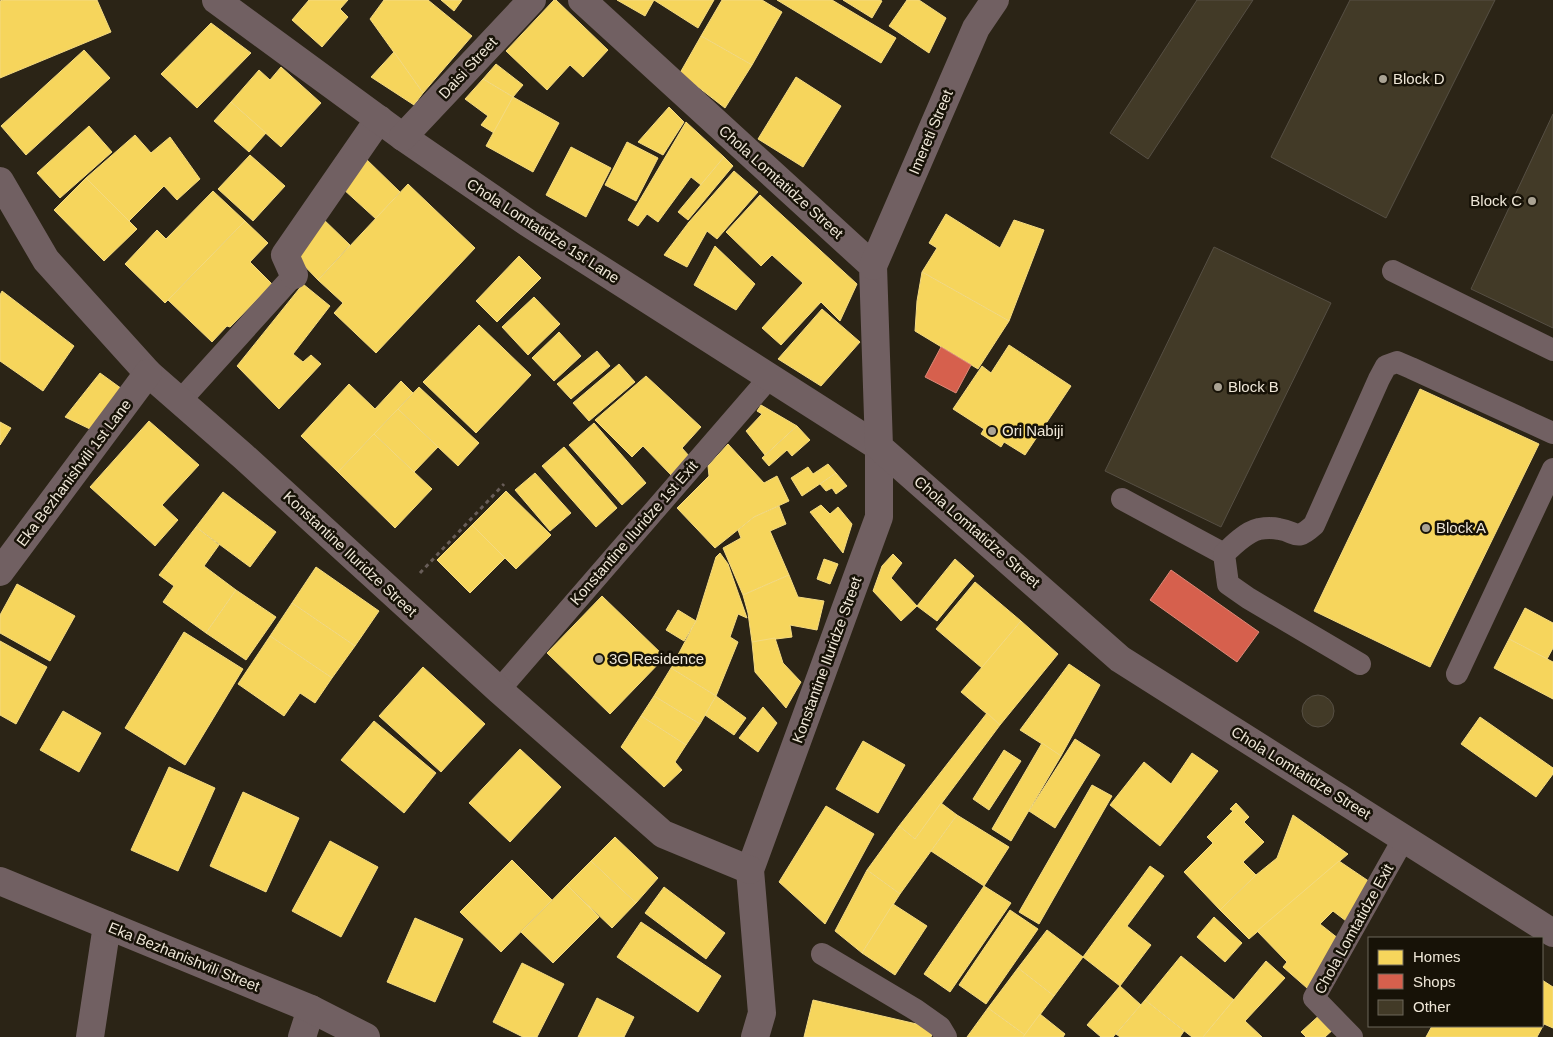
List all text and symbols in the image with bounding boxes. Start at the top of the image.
street label: Daisi Street [435,33,501,102]
place label: Block D [1393,70,1445,87]
marker: Block D [1377,73,1389,85]
street label: Imereti Street [905,86,956,177]
street label: Chola Lomtatidze Street [716,121,847,242]
street label: Chola Lomtatidze 1st Lane [464,175,623,286]
place label: Block C [1470,192,1522,209]
marker: Block C [1526,195,1538,207]
place label: Block B [1228,378,1279,395]
marker: Block B [1212,381,1224,393]
street label: Eka Bezhanishvili 1st Lane [13,396,134,549]
place label: Ori Nabiji [1002,422,1064,439]
marker: Ori Nabiji [986,425,998,437]
street label: Konstantine Iluridze 1st Exit [566,457,701,608]
street label: Chola Lomtatidze Street [911,472,1044,591]
street label: Konstantine Iluridze Street [280,487,421,620]
place label: Block A [1436,519,1486,536]
marker: Block A [1420,522,1432,534]
street label: Konstantine Iluridze Street [788,573,865,745]
place label: 3G Residence [609,650,704,667]
marker: 3G Residence [593,653,605,665]
street label: Chola Lomtatidze Street [1229,723,1375,823]
street label: Chola Lomtatidze Exit [1311,860,1397,997]
street label: Eka Bezhanishvili Street [106,918,263,995]
legend [1368,937,1543,1027]
text: Homes [1413,948,1461,965]
text: Shops [1413,973,1456,990]
text: Other [1413,998,1451,1015]

